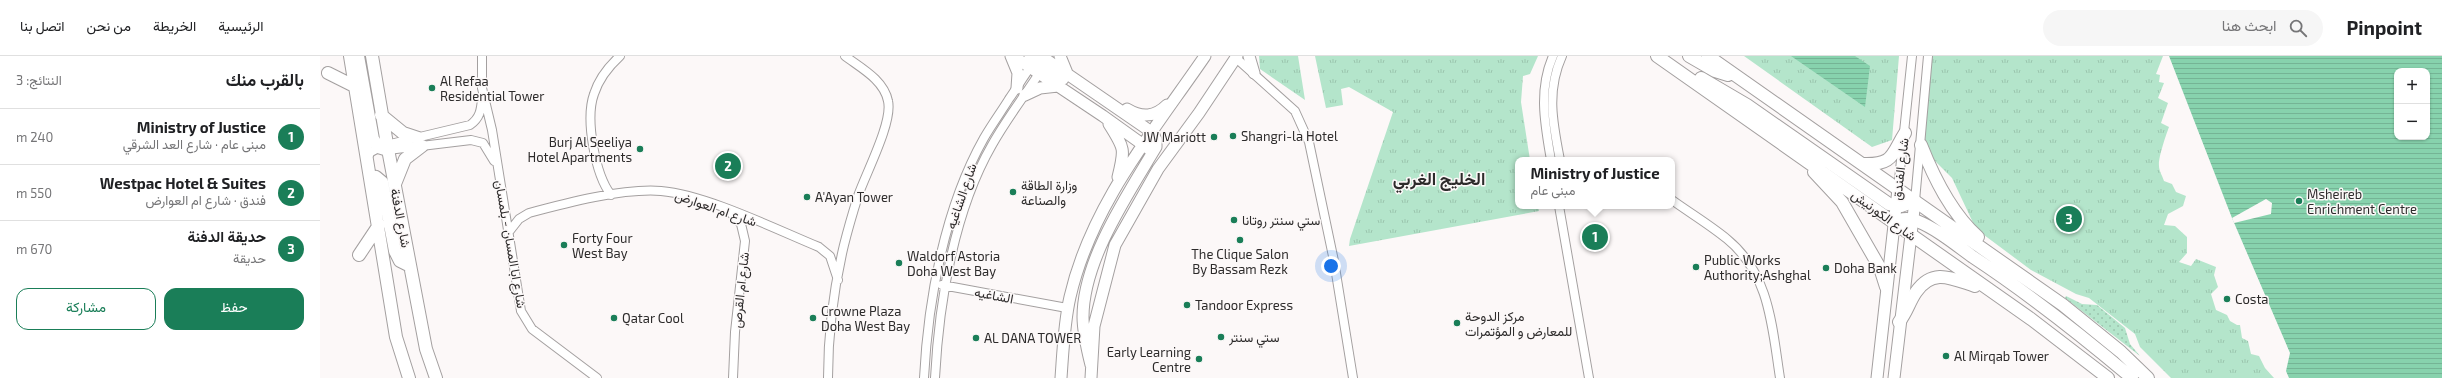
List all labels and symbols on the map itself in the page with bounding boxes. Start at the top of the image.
place label: Al Refaa Residential Tower [440,73,545,104]
marker: Al Refaa Residential Tower [427,83,437,93]
place label: Shangri-la Hotel [1241,128,1338,144]
place label: JW Mariott [1142,129,1206,145]
marker: Shangri-la Hotel [1228,131,1238,141]
marker: JW Mariott [1209,132,1219,142]
place label: Burj Al Seeliya Hotel Apartments [527,134,632,165]
street label: شارع الفندق [1888,137,1914,201]
marker: Burj Al Seeliya Hotel Apartments [635,144,645,154]
pin: 2 [715,151,741,181]
street label: شارع الشاغيه [942,161,982,232]
district label: الخليج الغربي [1393,168,1485,193]
place label: وزارة الطاقة والصناعة [1021,177,1078,209]
street label: شارع ابا المسان - بلمسان [490,179,530,310]
street label: شارع الكورنيش [1847,186,1920,246]
place label: Msheireb Enrichment Centre [2307,186,2417,217]
street label: شارع الدفنة [385,187,415,249]
street label: شارع ام العوارض [672,187,759,231]
marker: وزارة الطاقة والصناعة [1008,187,1018,197]
place label: A'Ayan Tower [815,189,893,205]
marker: A'Ayan Tower [802,192,812,202]
marker: Msheireb Enrichment Centre [2294,196,2304,206]
pin: 3 [2056,204,2082,234]
place label: ستي سنتر روتانا [1242,212,1320,231]
marker: ستي سنتر روتانا [1229,215,1239,225]
pin: 1 [1582,222,1608,252]
place label: Forty Four West Bay [572,230,633,261]
marker: The Clique Salon By Bassam Rezk [1235,235,1245,245]
marker: Forty Four West Bay [559,240,569,250]
place label: The Clique Salon By Bassam Rezk [1191,246,1289,277]
place label: Waldorf Astoria Doha West Bay [907,248,1000,279]
street label: شارع ام القرص [728,251,754,329]
place label: Public Works Authority;Ashghal [1704,252,1811,283]
your location [1321,256,1341,276]
marker: Waldorf Astoria Doha West Bay [894,258,904,268]
place label: Doha Bank [1834,260,1897,276]
marker: Public Works Authority;Ashghal [1691,262,1701,272]
marker: Doha Bank [1821,263,1831,273]
street label: الشاغيه [973,283,1015,307]
place label: Costa [2235,291,2269,307]
marker: Costa [2222,294,2232,304]
place label: Tandoor Express [1195,297,1293,313]
marker: Tandoor Express [1182,300,1192,310]
place label: Crowne Plaza Doha West Bay [821,303,910,334]
place label: مركز الدوحة للمعارض و المؤتمرات [1465,308,1572,340]
place label: Qatar Cool [622,310,684,326]
marker: Qatar Cool [609,313,619,323]
marker: Crowne Plaza Doha West Bay [808,313,818,323]
marker: مركز الدوحة للمعارض و المؤتمرات [1452,318,1462,328]
place label: ستي سنتر [1228,329,1280,348]
place label: AL DANA TOWER [984,330,1081,346]
marker: ستي سنتر [1216,332,1226,342]
marker: AL DANA TOWER [971,333,981,343]
place label: Early Learning Centre [1107,344,1191,375]
place label: Al Mirqab Tower [1954,348,2049,364]
marker: Al Mirqab Tower [1941,351,1951,361]
marker: Early Learning Centre [1194,354,1204,364]

